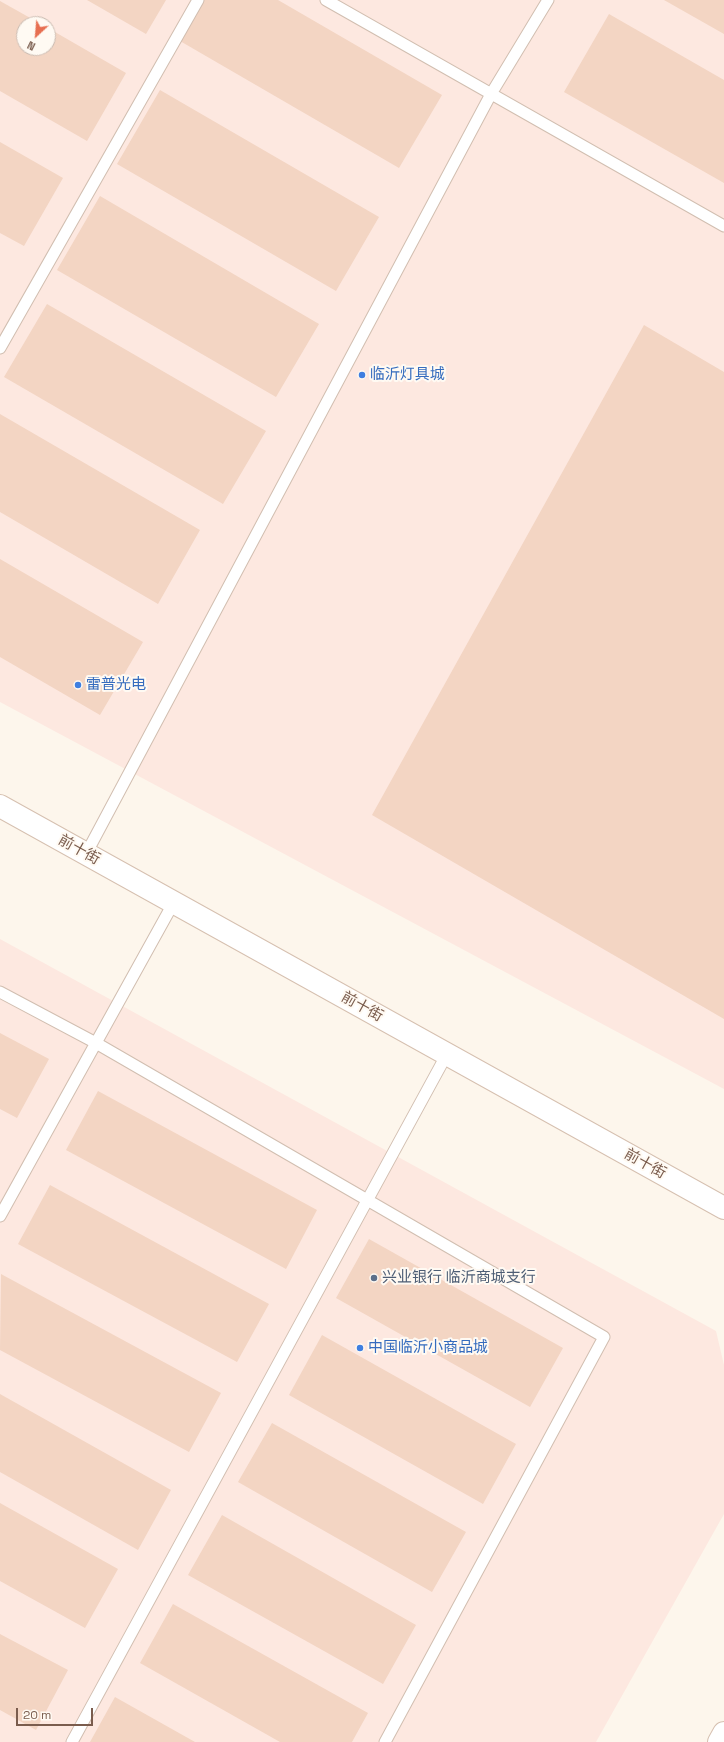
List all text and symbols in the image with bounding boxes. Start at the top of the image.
north arrow [16,16,56,56]
text: N [25,38,38,54]
place label: 临沂灯具城 [370,366,445,384]
marker: 临沂灯具城 [357,370,367,380]
place label: 雷普光电 [86,676,146,694]
marker: 雷普光电 [73,680,83,690]
street label: 前十街 [55,831,103,869]
street label: 前十街 [338,988,386,1026]
street label: 前十街 [621,1145,669,1183]
place label: 兴业银行 临沂商城支行 [382,1269,536,1287]
marker: 兴业银行 临沂商城支行 [369,1273,379,1283]
place label: 中国临沂小商品城 [368,1339,488,1357]
marker: 中国临沂小商品城 [355,1343,365,1353]
scale bar [18,1700,95,1726]
text: 20 m [23,1707,51,1723]

